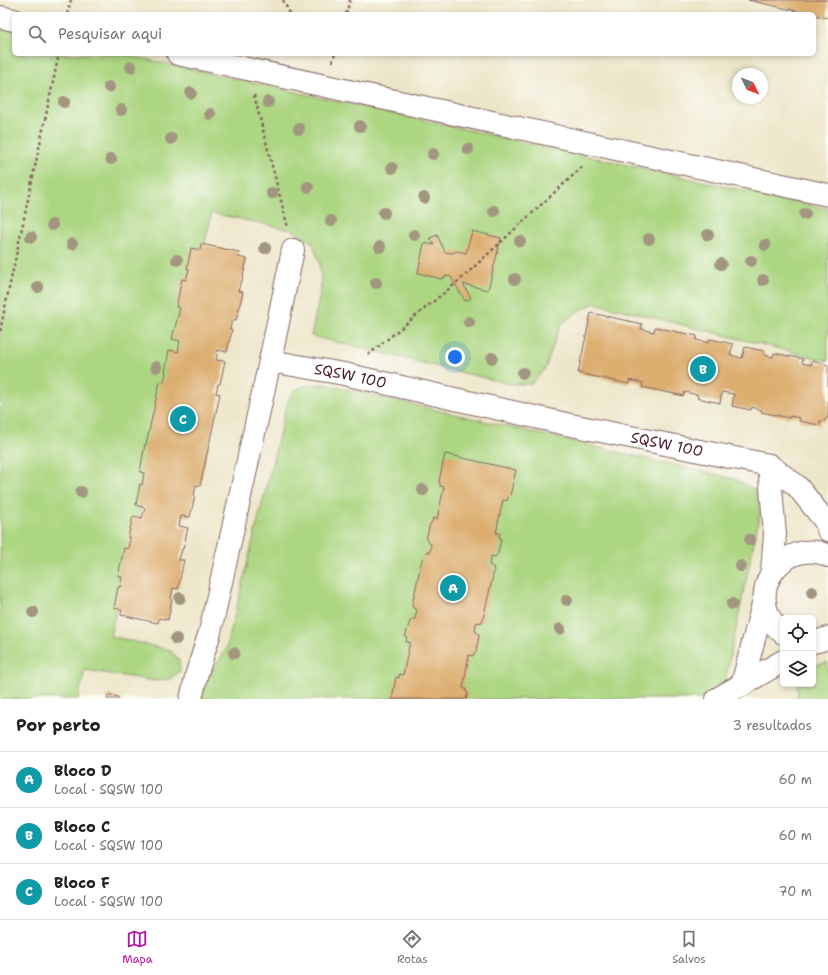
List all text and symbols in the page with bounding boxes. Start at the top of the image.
search box [12,12,816,56]
icon: search [26,23,48,45]
text: Pesquisar aqui [58,24,162,44]
north arrow [732,68,768,104]
your location [445,347,465,367]
pin: B [690,354,716,384]
street label: SQSW 100 [313,359,389,393]
pin: C [170,404,196,434]
street label: SQSW 100 [629,427,705,461]
pin: A [440,573,466,603]
map controls [780,615,816,687]
button: locate [780,615,816,651]
button: layers [780,651,816,687]
text: Por perto [16,714,101,736]
text: 3 resultados [733,717,812,734]
text: Bloco D [54,761,112,781]
text: A [24,771,34,788]
text: 60 m [779,771,812,788]
text: Local · SQSW 100 [54,781,163,798]
text: Bloco C [54,817,110,837]
text: B [25,827,33,844]
text: 60 m [779,827,812,844]
text: Local · SQSW 100 [54,837,163,854]
text: Bloco F [54,873,110,893]
text: C [25,883,33,900]
text: 70 m [778,883,812,900]
text: Local · SQSW 100 [54,893,163,910]
tab: Mapa [122,928,153,967]
tab: Rotas [397,928,428,967]
tab: Salvos [672,928,706,967]

